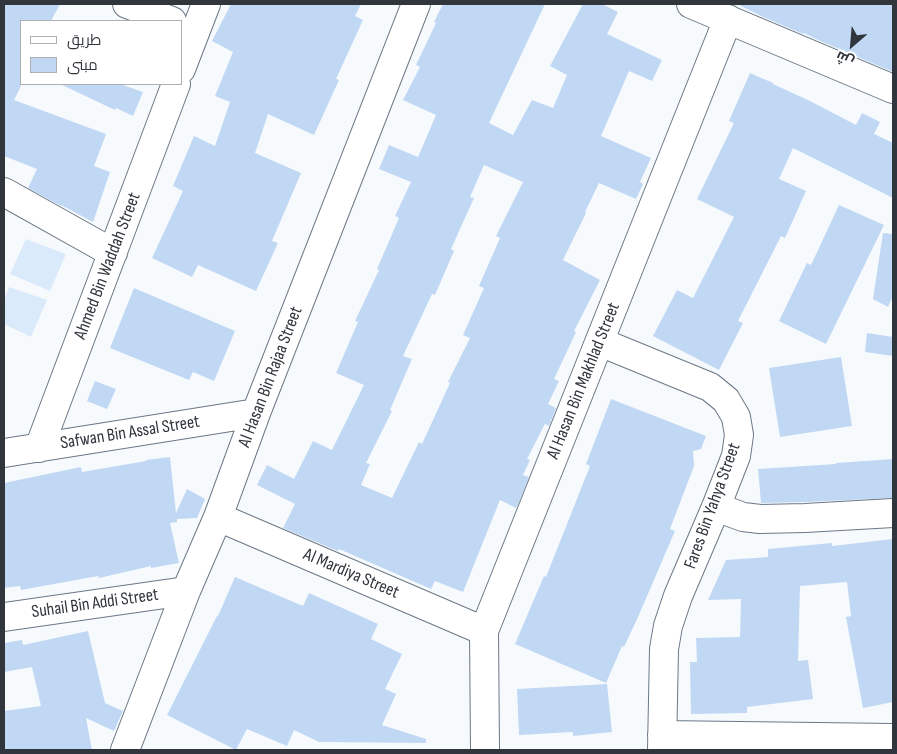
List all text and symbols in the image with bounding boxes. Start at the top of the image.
legend [20,20,182,85]
north arrow [827,20,877,70]
text: طريق [67,31,101,50]
text: ش [833,47,857,70]
text: مبنى [67,56,98,75]
street label: Ahmed Bin Waddah Street [70,190,146,342]
street label: Al Hasan Bin Makhlad Street [543,300,625,462]
street label: Al Hasan Bin Rajaa Street [234,304,308,450]
street label: Safwan Bin Assal Street [59,411,201,455]
street label: Fares Bin Yahya Street [680,440,746,572]
street label: Al Mardiya Street [300,544,402,604]
street label: Suhail Bin Addi Street [30,584,160,624]

